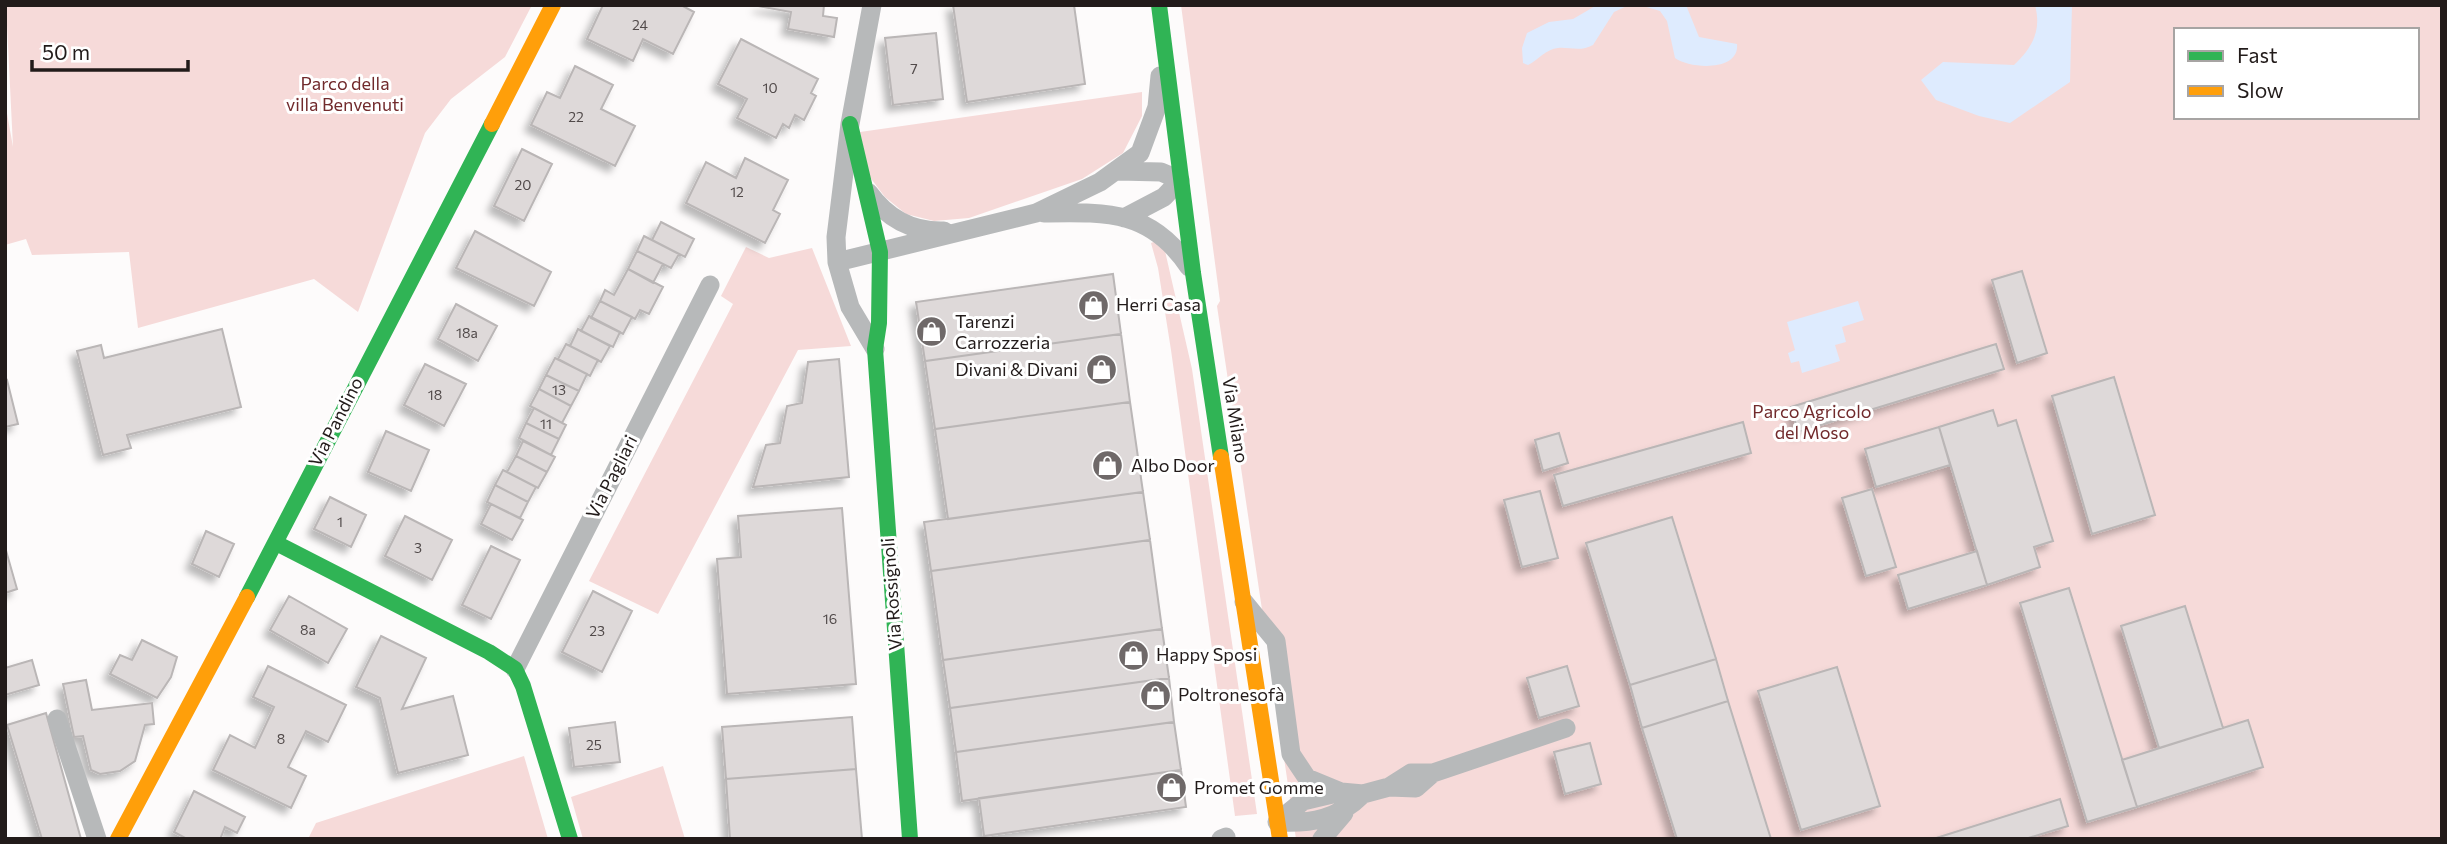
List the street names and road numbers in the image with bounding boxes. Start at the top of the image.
street label: Via Pandino [303,373,367,470]
street label: Via Milano [1218,375,1254,464]
street label: Via Pagliari [581,431,642,522]
street label: Via Rossignoli [876,537,906,651]

